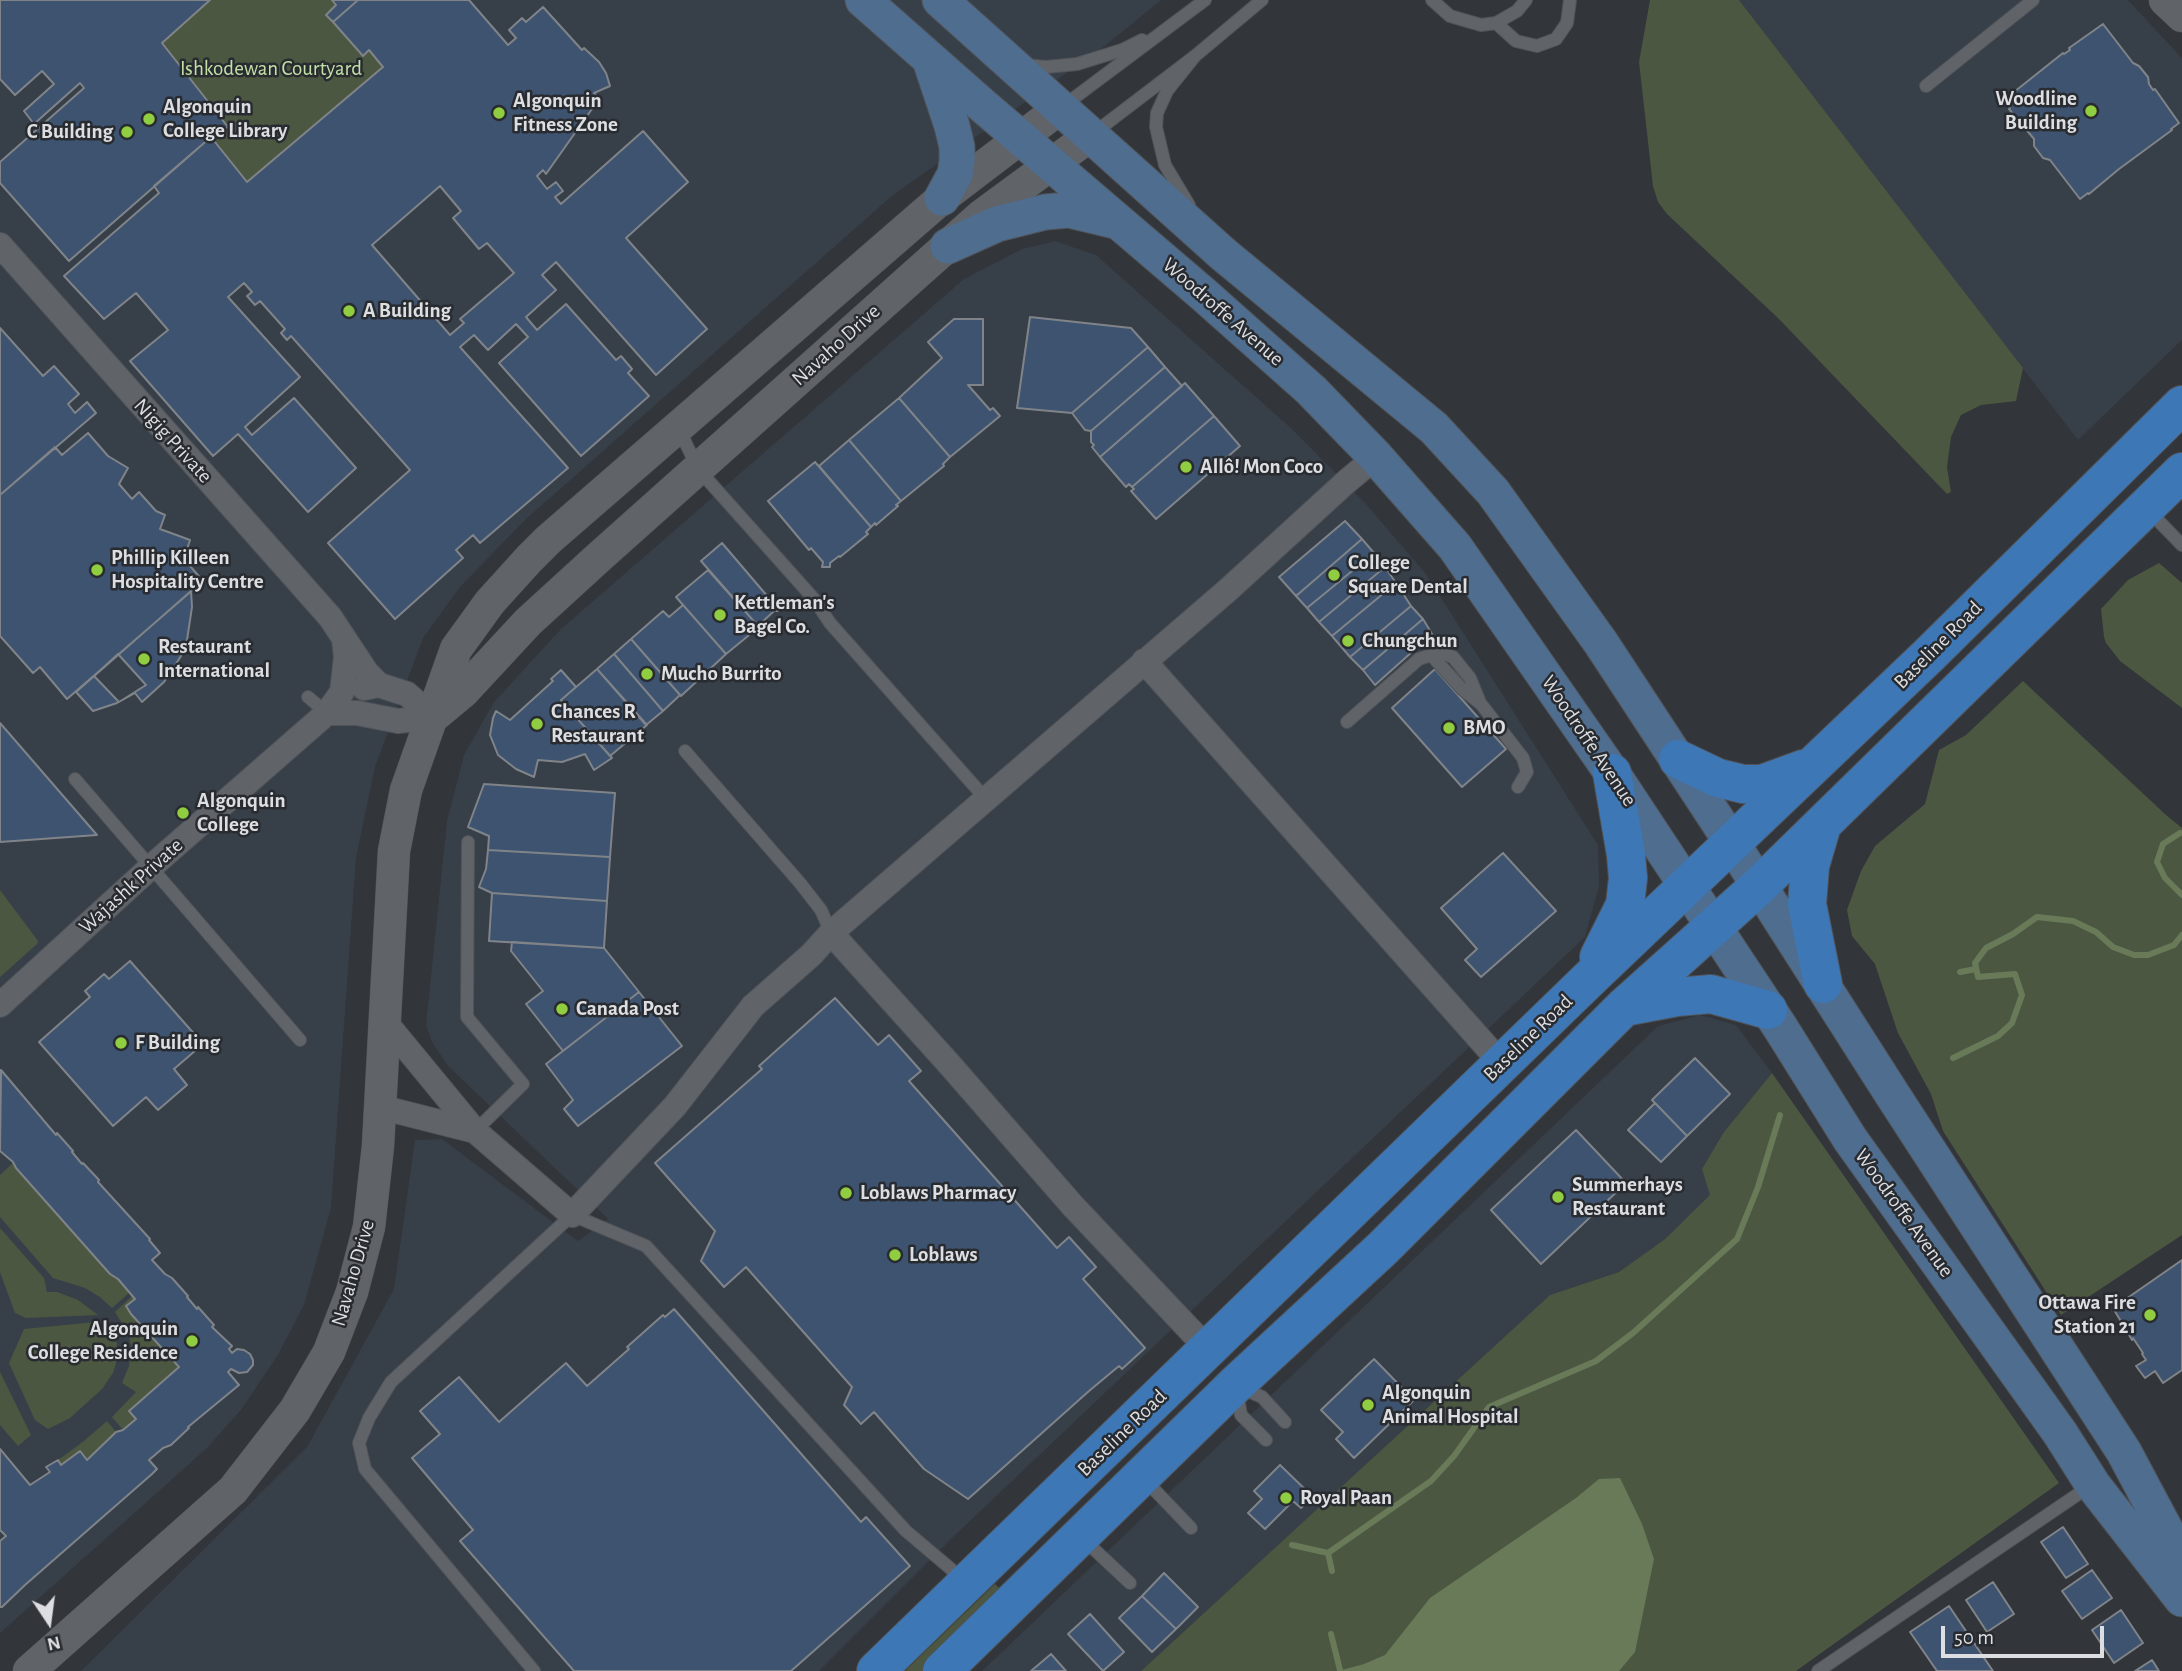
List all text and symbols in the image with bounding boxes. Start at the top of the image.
park label: Ishkodewan Courtyard [180,56,362,82]
place label: Woodline Building [1995,86,2077,136]
place label: Algonquin Fitness Zone [513,88,618,138]
place label: Algonquin College Library [163,94,287,144]
marker: Woodline Building [2083,103,2099,119]
marker: Algonquin Fitness Zone [491,105,507,121]
marker: Algonquin College Library [141,111,157,127]
place label: C Building [27,119,113,145]
marker: C Building [119,124,135,140]
street label: Woodroffe Avenue [1157,252,1289,372]
place label: A Building [363,298,451,324]
street label: Navaho Drive [787,299,885,391]
marker: A Building [341,303,357,319]
street label: Nigig Private [128,393,218,489]
place label: Allô! Mon Coco [1200,454,1323,480]
marker: Allô! Mon Coco [1178,459,1194,475]
place label: Phillip Killeen Hospitality Centre [111,545,264,595]
place label: College Square Dental [1348,550,1468,600]
marker: Phillip Killeen Hospitality Centre [89,562,105,578]
marker: College Square Dental [1326,567,1342,583]
place label: Kettleman's Bagel Co. [734,590,835,640]
street label: Baseline Road [1889,596,1987,694]
marker: Kettleman's Bagel Co. [712,607,728,623]
place label: Chungchun [1362,628,1458,654]
marker: Chungchun [1340,633,1356,649]
place label: Restaurant International [158,634,270,684]
marker: Restaurant International [136,651,152,667]
place label: Mucho Burrito [661,661,782,687]
marker: Mucho Burrito [639,666,655,682]
street label: Woodroffe Avenue [1536,671,1642,811]
place label: Chances R Restaurant [551,699,644,749]
place label: BMO [1463,715,1505,741]
marker: Chances R Restaurant [529,716,545,732]
marker: BMO [1441,720,1457,736]
place label: Algonquin College [197,788,286,838]
marker: Algonquin College [175,805,191,821]
street label: Wajashk Private [74,833,188,939]
street label: Baseline Road [1478,989,1578,1087]
place label: Canada Post [576,996,679,1022]
marker: Canada Post [554,1001,570,1017]
place label: F Building [135,1030,220,1056]
marker: F Building [113,1035,129,1051]
street label: Woodroffe Avenue [1849,1144,1959,1282]
place label: Summerhays Restaurant [1572,1172,1683,1222]
place label: Loblaws Pharmacy [860,1180,1016,1206]
marker: Loblaws Pharmacy [838,1185,854,1201]
marker: Summerhays Restaurant [1550,1189,1566,1205]
street label: Navaho Drive [326,1217,380,1329]
place label: Loblaws [909,1242,978,1268]
marker: Loblaws [887,1247,903,1263]
place label: Ottawa Fire Station 21 [2038,1290,2136,1340]
marker: Ottawa Fire Station 21 [2142,1307,2158,1323]
place label: Algonquin College Residence [28,1316,178,1366]
marker: Algonquin College Residence [184,1333,200,1349]
place label: Algonquin Animal Hospital [1382,1380,1519,1430]
street label: Baseline Road [1072,1384,1172,1482]
marker: Algonquin Animal Hospital [1360,1397,1376,1413]
place label: Royal Paan [1300,1485,1392,1511]
marker: Royal Paan [1278,1490,1294,1506]
north arrow [14,1587,84,1657]
scale bar [1944,1612,2107,1656]
text: 50 m [1954,1627,1994,1648]
text: N [45,1632,62,1654]

